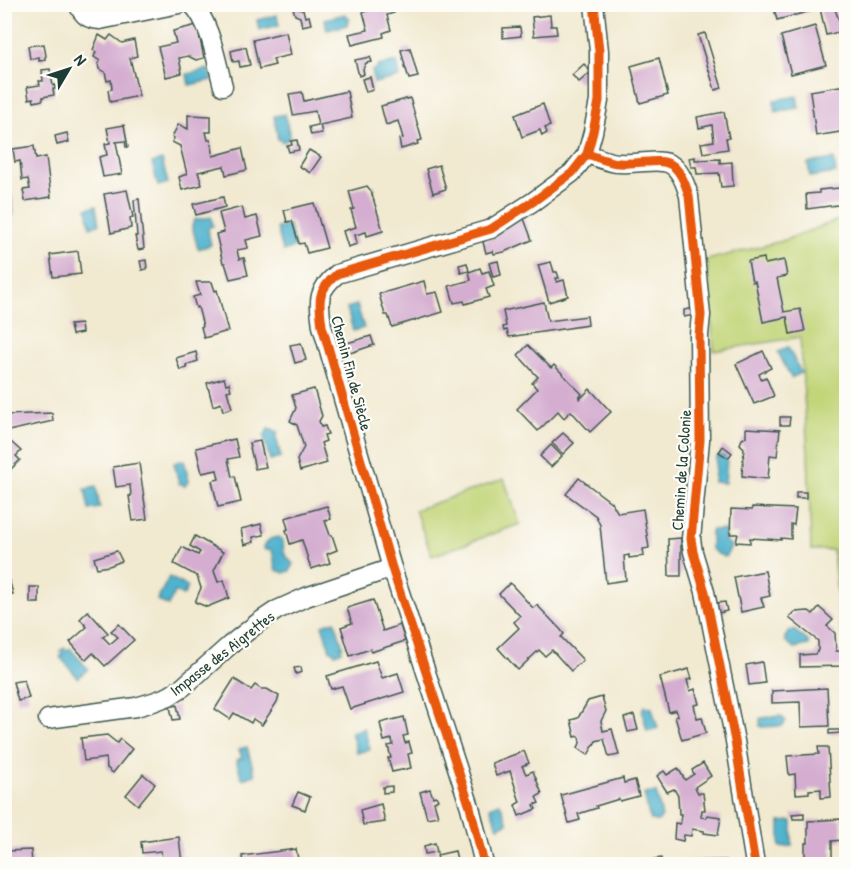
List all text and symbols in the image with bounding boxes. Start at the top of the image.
north arrow [39,39,99,99]
text: N [69,49,92,70]
street label: Chemin Fin de Siècle [326,313,378,434]
street label: Chemin de la Colonie [666,408,696,531]
street label: Impasse des Aigrettes [165,605,279,701]

